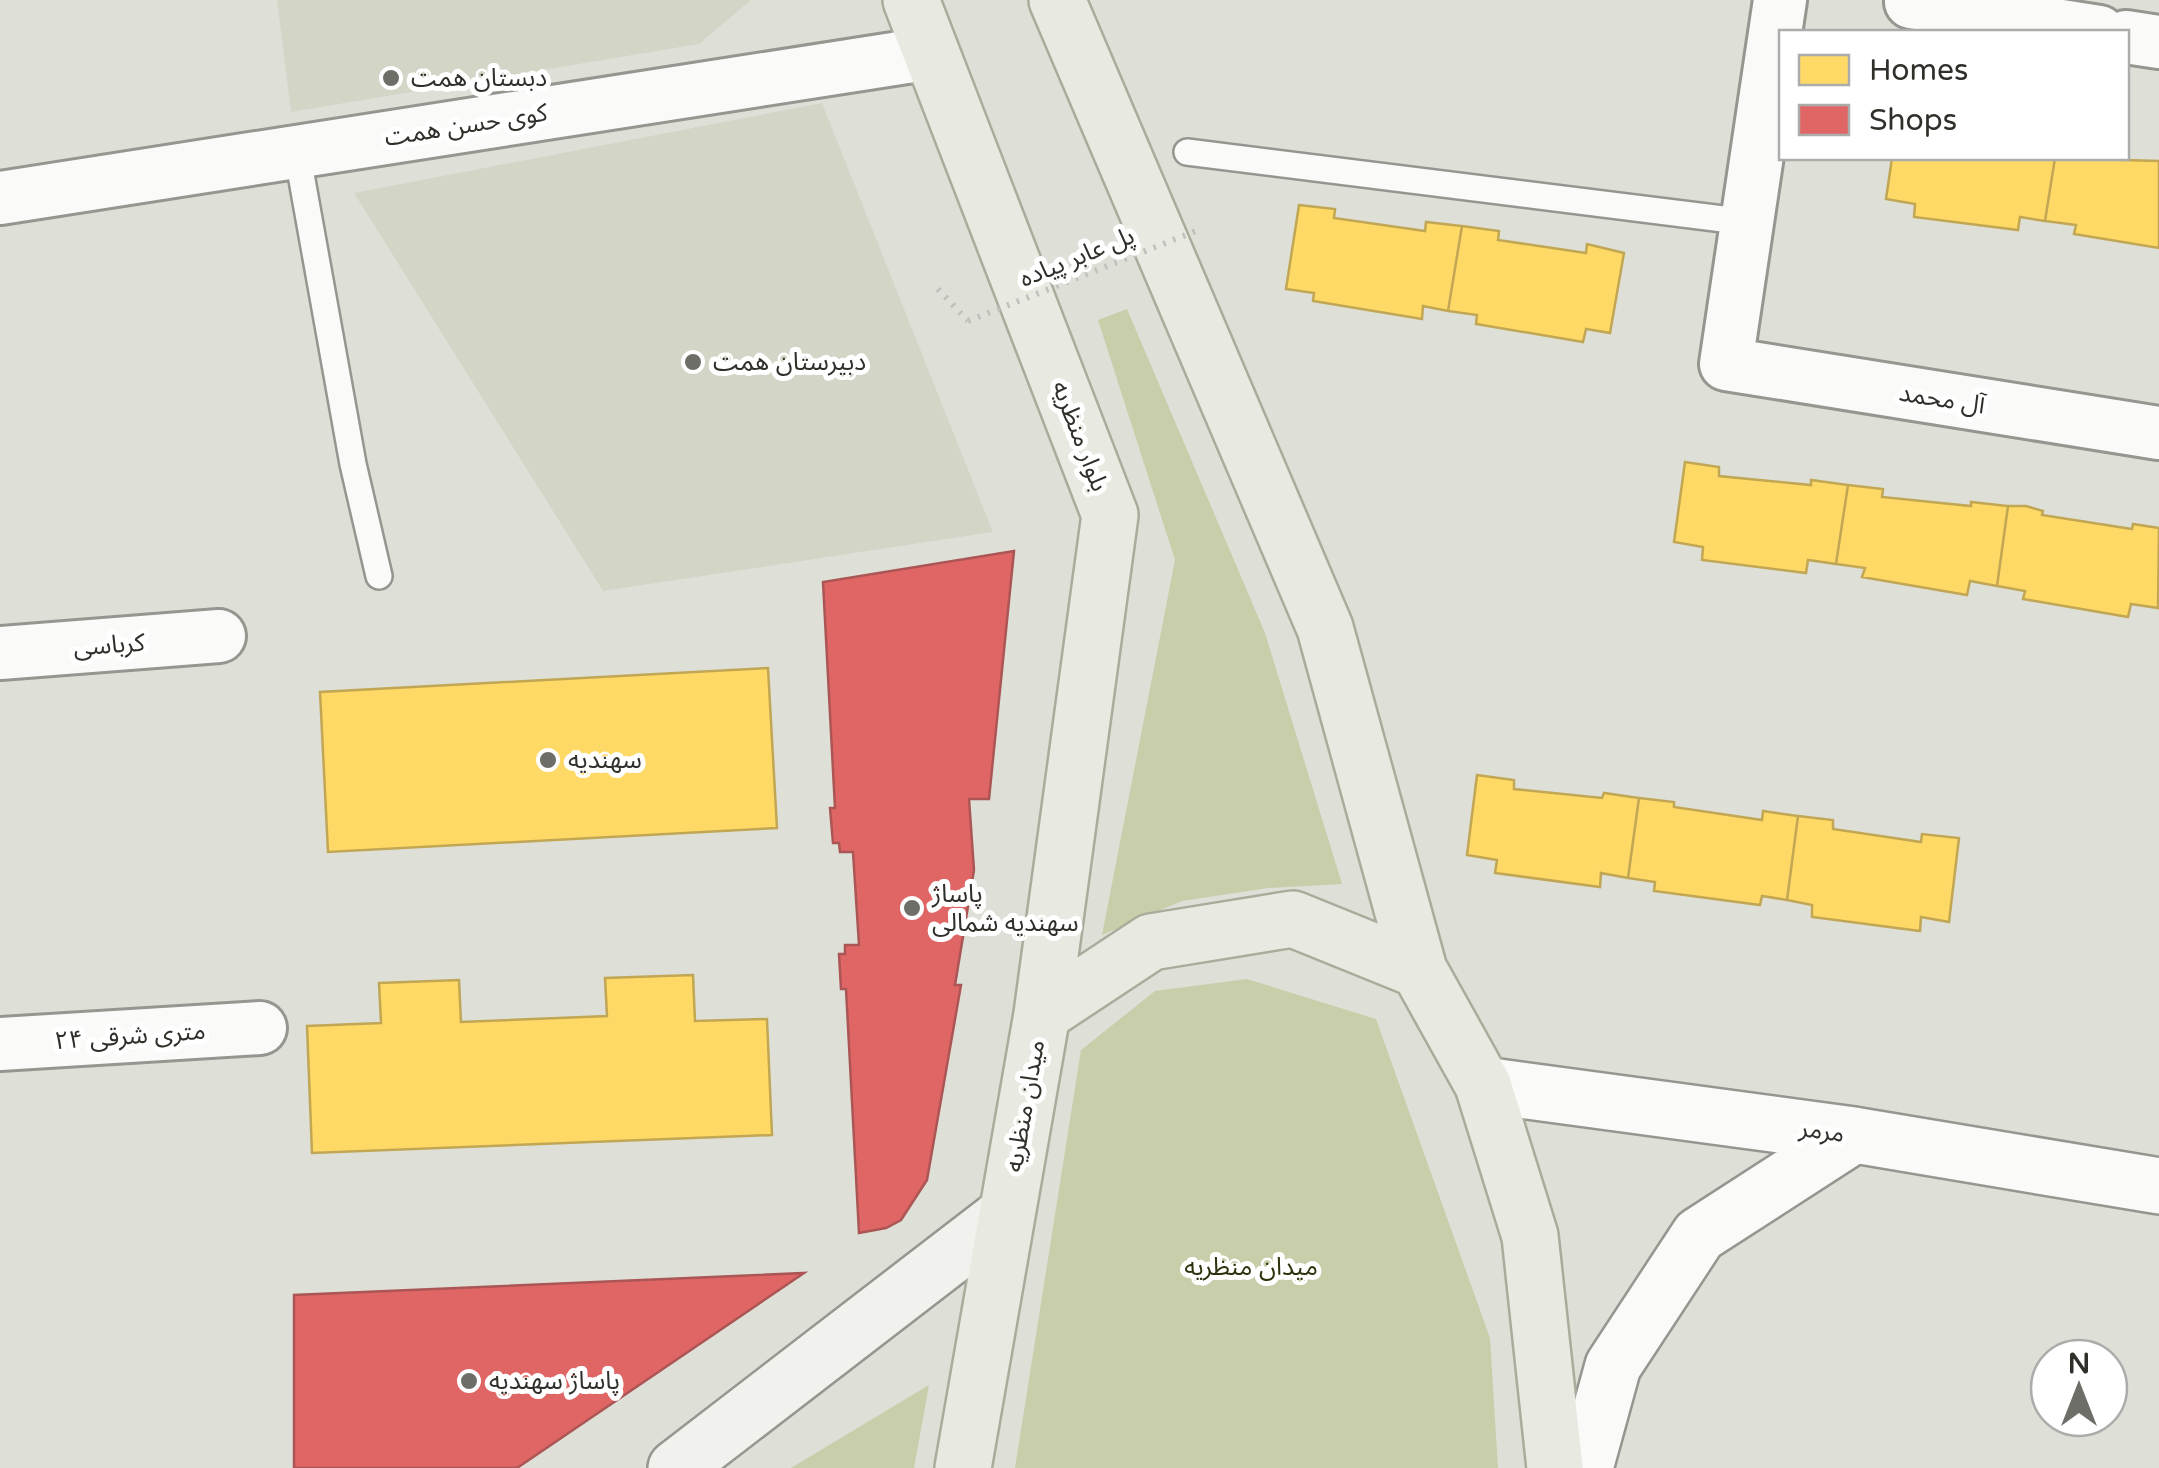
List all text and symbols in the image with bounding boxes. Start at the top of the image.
legend [1779,30,2129,160]
text: Homes [1869,52,1968,89]
place label: دبستان همت [411,63,547,93]
marker: دبستان همت [380,67,402,89]
street label: کوی حسن همت [382,97,550,153]
text: Shops [1869,102,1957,139]
street label: پل عابر پیاده [1015,220,1139,294]
place label: دبیرستان همت [713,347,866,377]
marker: دبیرستان همت [682,351,704,373]
street label: بلوار منظریه [1045,377,1115,495]
street label: آل محمد [1897,377,1989,421]
street label: کرباسی [72,627,146,662]
place label: سهندیه [568,745,642,775]
marker: سهندیه [537,749,559,771]
place label: پاساژ سهندیه شمالی [931,879,1079,938]
marker: پاساژ سهندیه شمالی [901,897,923,919]
street label: ۲۴ متری شرقی [53,1016,207,1056]
street label: ميدان منظریه [999,1038,1051,1174]
street label: مرمر [1797,1113,1846,1149]
park label: میدان منظریه [1184,1252,1318,1282]
north arrow [2029,1338,2129,1438]
text: N [2068,1347,2090,1381]
place label: پاساژ سهندیه [489,1366,620,1396]
marker: پاساژ سهندیه [458,1370,480,1392]

